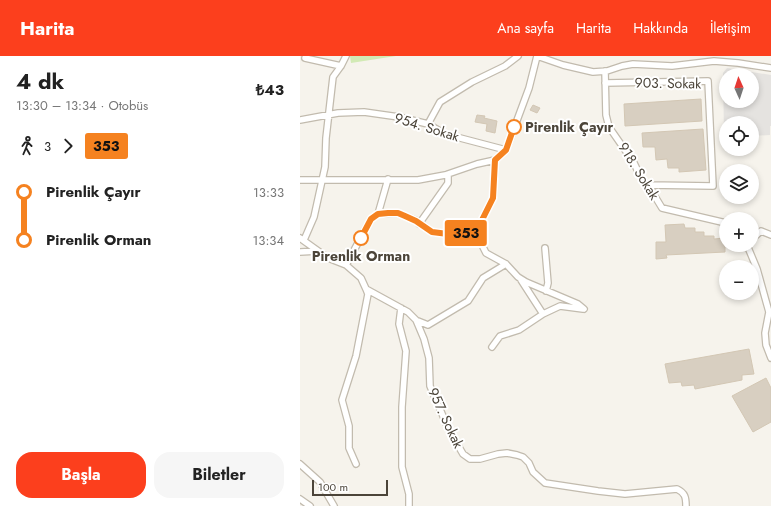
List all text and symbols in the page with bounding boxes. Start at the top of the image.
text: Harita [20,15,75,42]
text: Ana sayfa [497,18,554,38]
text: Harita [576,18,611,38]
text: Hakkında [633,18,688,38]
text: İletişim [710,18,751,38]
text: 4 dk [16,65,64,97]
north arrow [719,68,759,108]
map controls [719,68,759,300]
street label: 903. Sokak [634,72,702,94]
text: ₺43 [256,79,284,101]
text: 13:30 – 13:34 · Otobüs [16,96,148,115]
street label: 954. Sokak [392,108,463,147]
button: locate [719,116,759,156]
place label: Pirenlik Çayır [525,117,614,137]
marker: Pirenlik Çayır [506,119,522,135]
icon: walk [16,135,38,157]
icon: forward [57,135,79,157]
text: 353 [93,136,120,156]
text: 3 [44,137,51,156]
street label: 918. Sokak [613,138,665,204]
button: layers [719,164,759,204]
text: Pirenlik Çayır [46,181,141,203]
text: 13:33 [253,183,284,202]
button: + [719,212,759,252]
line badge: 353 [443,220,489,246]
text: 353 [453,223,479,243]
text: Pirenlik Orman [46,229,151,251]
marker: Pirenlik Orman [353,230,369,246]
text: 13:34 [252,231,284,250]
place label: Pirenlik Orman [312,246,410,266]
button: − [719,260,759,300]
street label: 957. Sokak [423,384,469,452]
button: Başla [16,452,146,498]
button: Biletler [154,452,284,498]
scale bar [312,478,388,497]
text: 100 m [318,479,348,495]

